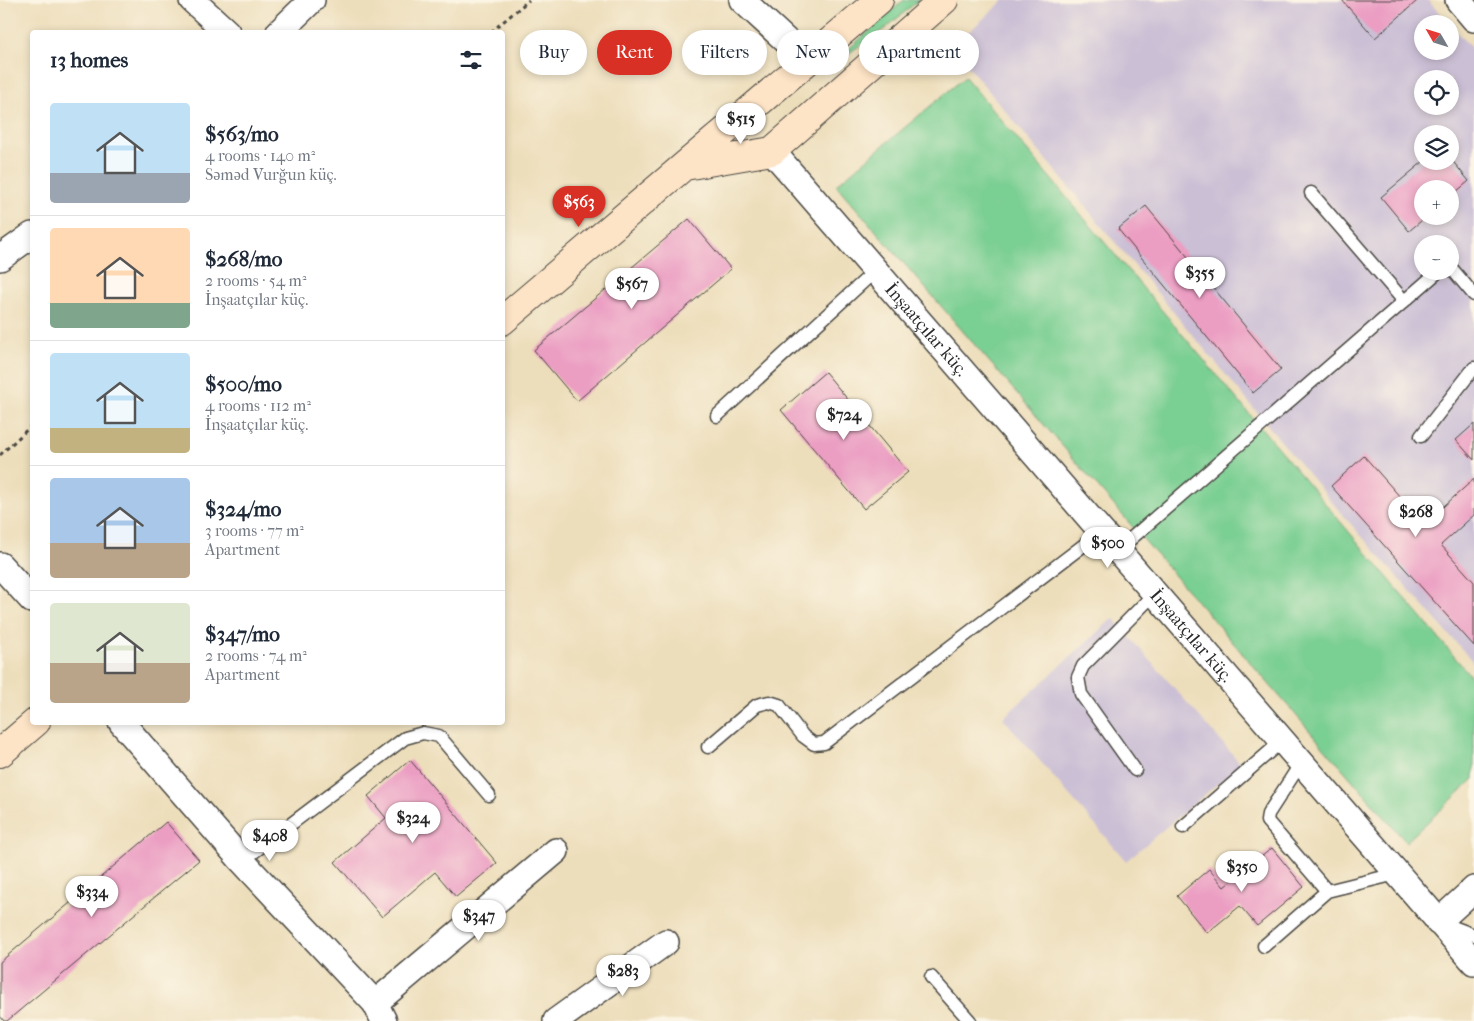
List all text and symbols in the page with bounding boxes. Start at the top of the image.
north arrow [1414,15,1459,60]
map controls [1414,15,1459,280]
chip: Buy [520,30,587,75]
chip: Rent [597,30,672,75]
chip: Filters [682,30,767,75]
chip: New [777,30,849,75]
chip: Apartment [859,30,979,75]
icon: filters [457,46,485,74]
text: 13 homes [50,48,128,72]
button: locate [1414,70,1459,115]
pin: $515 [711,102,771,145]
text: $515 [727,109,755,128]
text: $563/mo [205,122,279,146]
icon: home [90,123,150,183]
button: layers [1414,125,1459,170]
text: 4 rooms · 140 m² [205,146,315,165]
text: Səməd Vurğun küç. [205,165,337,184]
button: + [1414,180,1459,225]
pin: $563 [549,186,609,228]
text: $563 [564,192,594,211]
button: − [1414,235,1459,280]
text: $268/mo [205,247,282,271]
icon: home [90,248,150,308]
pin: $355 [1170,256,1230,299]
text: $355 [1185,263,1215,282]
pin: $567 [602,268,662,310]
text: 2 rooms · 54 m² [205,271,306,290]
text: $567 [616,274,648,293]
street label: İnşaatçılar küç. [880,278,972,381]
text: İnşaatçılar küç. [205,290,308,309]
text: $500/mo [205,372,282,396]
icon: home [90,373,150,433]
text: 4 rooms · 112 m² [205,396,311,415]
pin: $724 [814,398,874,441]
text: $724 [827,405,861,424]
text: İnşaatçılar küç. [205,415,308,434]
pin: $268 [1386,496,1446,538]
text: $324/mo [205,497,282,521]
icon: home [90,498,150,558]
text: $268 [1399,502,1433,521]
text: 3 rooms · 77 m² [205,521,304,540]
pin: $500 [1078,526,1138,569]
text: $500 [1091,533,1125,552]
text: Apartment [205,540,280,559]
street label: İnşaatçılar küç. [1145,585,1237,687]
text: $347/mo [205,622,280,646]
icon: home [90,623,150,683]
text: 2 rooms · 74 m² [205,646,307,665]
text: Apartment [205,665,280,684]
pin: $324 [383,802,443,844]
text: $324 [396,808,430,827]
pin: $408 [240,820,300,862]
text: $408 [252,826,288,845]
pin: $350 [1212,850,1272,893]
text: $350 [1226,857,1258,876]
pin: $334 [62,876,122,918]
text: $334 [76,882,108,901]
pin: $347 [449,900,509,942]
text: $347 [463,906,495,925]
pin: $283 [593,954,653,997]
text: $283 [607,961,639,980]

